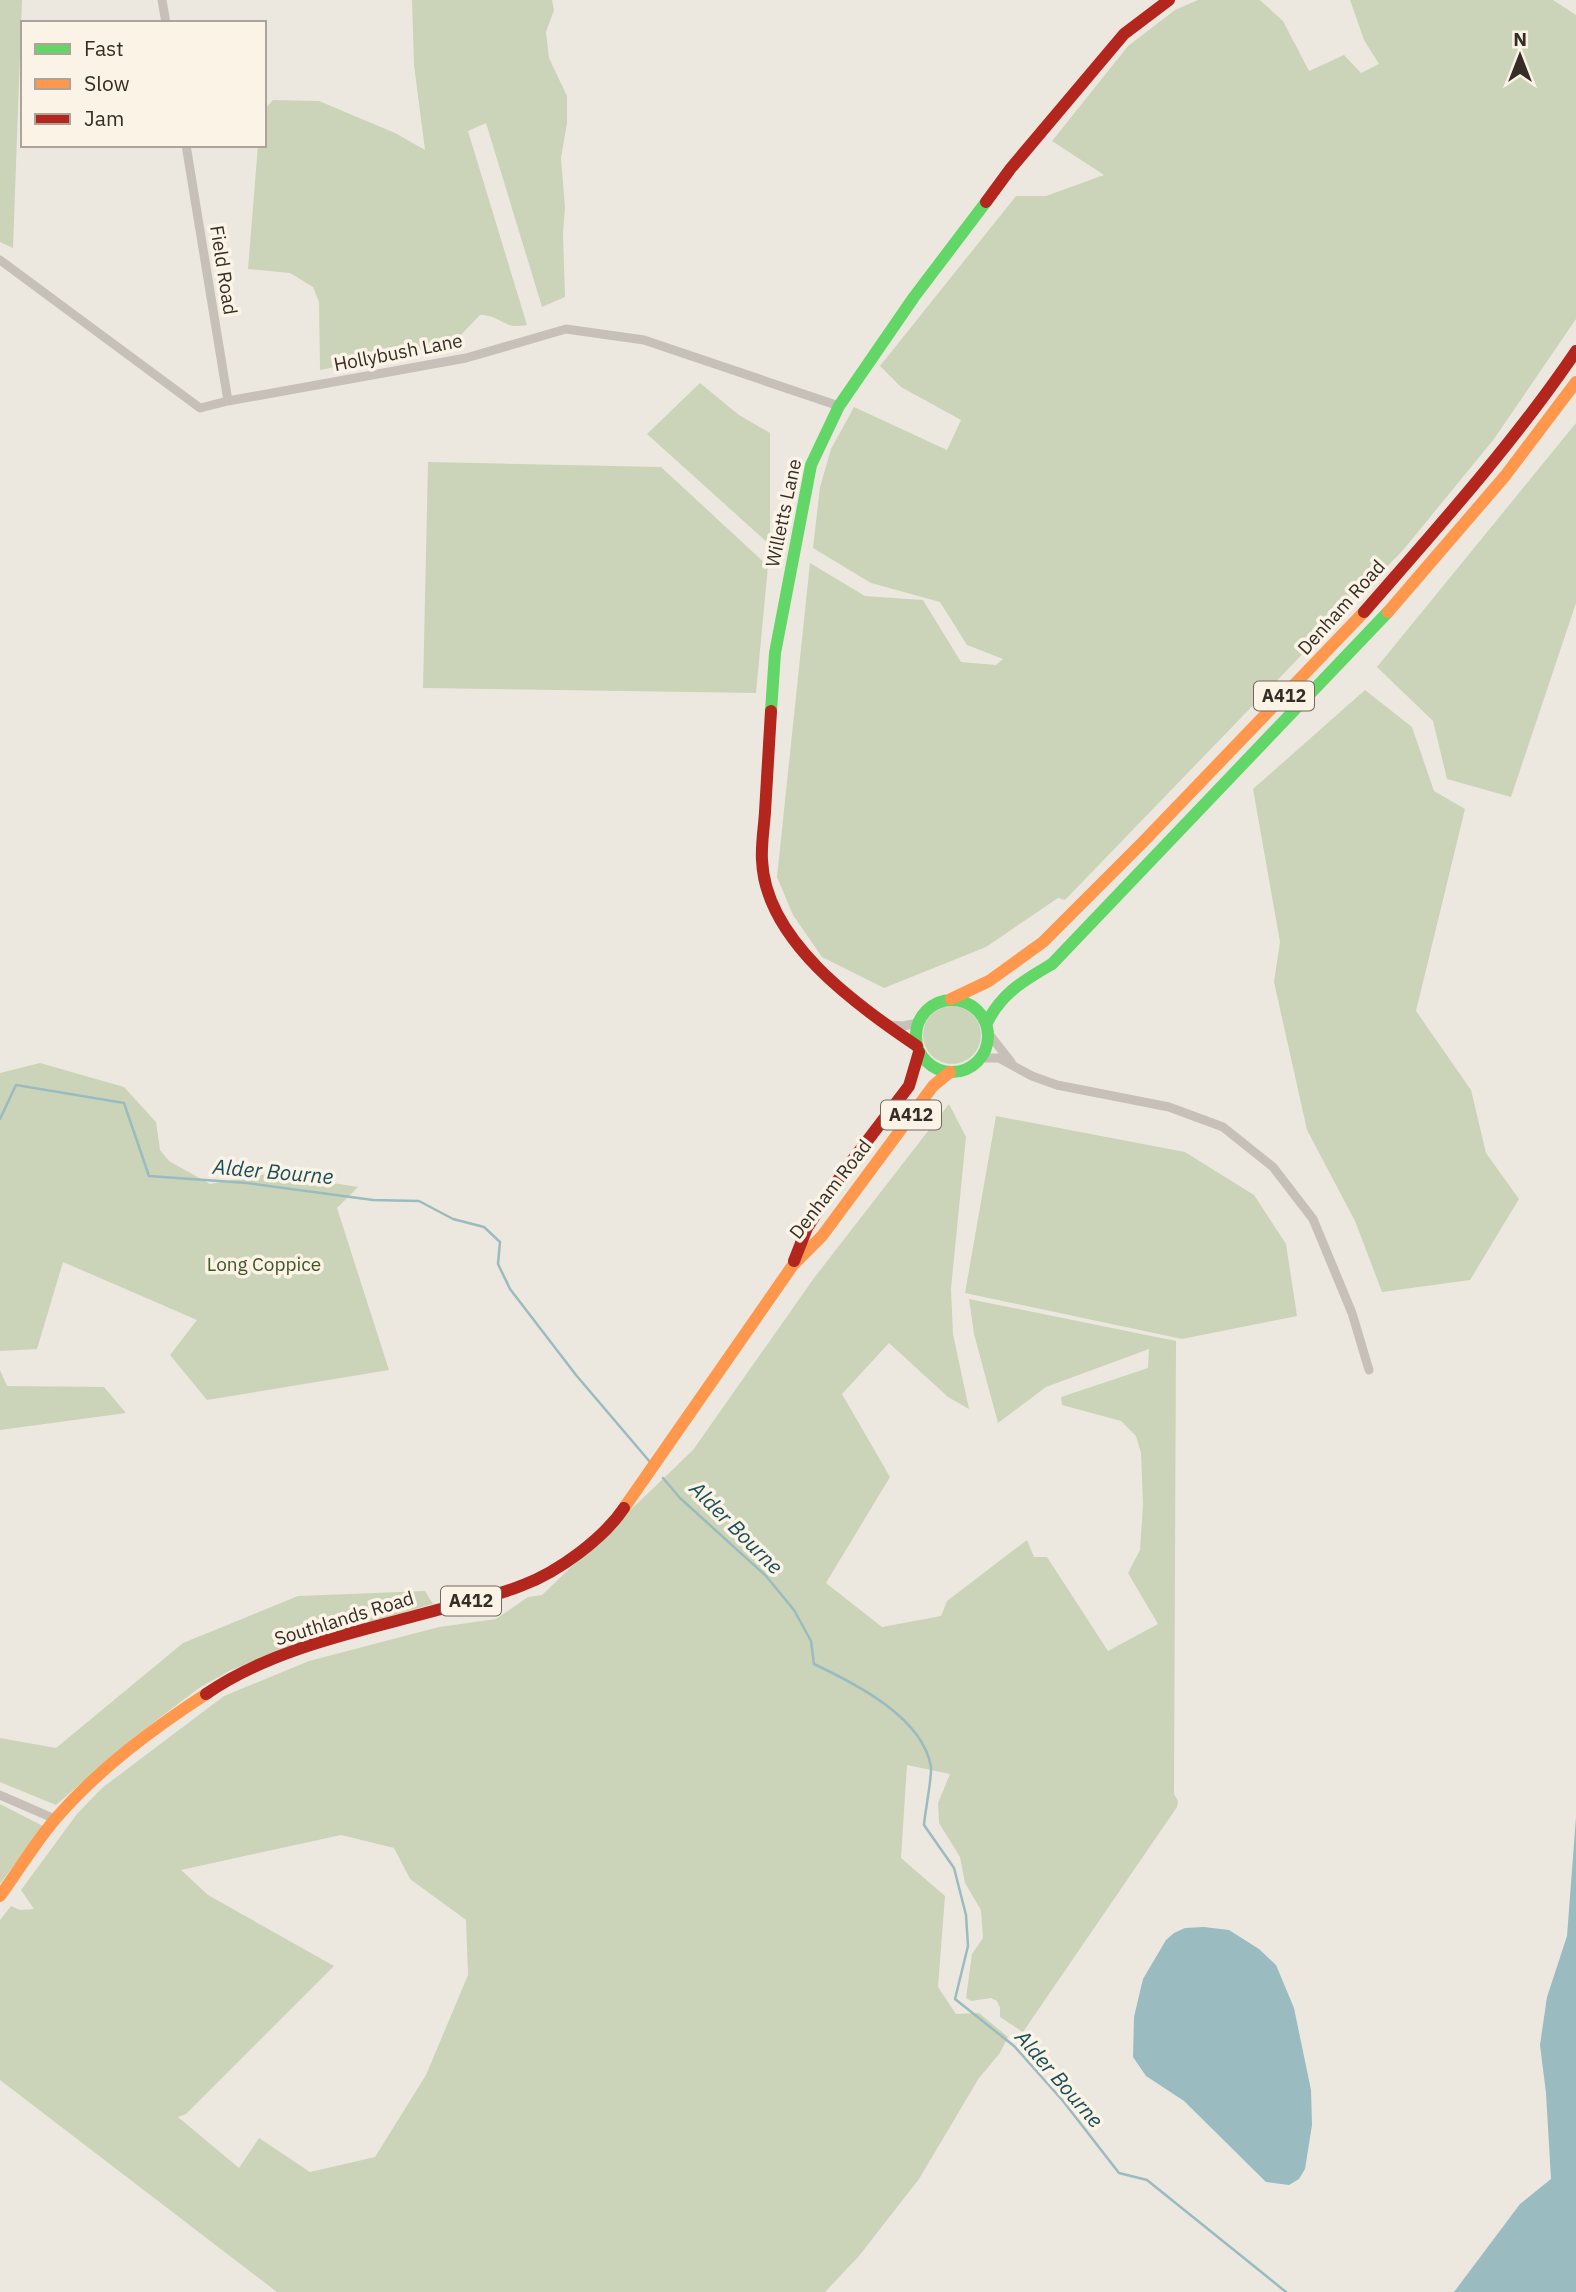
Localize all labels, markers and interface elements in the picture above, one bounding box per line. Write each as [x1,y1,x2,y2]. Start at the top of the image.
legend [21,21,266,147]
north arrow [1485,21,1555,91]
text: N [1513,27,1527,51]
text: Fast [84,34,124,62]
text: Slow [84,69,130,97]
text: Jam [84,104,124,132]
street label: Field Road [205,224,243,316]
street label: Hollybush Lane [331,328,465,376]
street label: Willetts Lane [760,457,806,569]
street label: Denham Road [1292,555,1390,659]
road number: A412 [1254,682,1314,710]
road number: A412 [881,1100,941,1130]
street label: Denham Road [784,1134,876,1244]
water label: Alder Bourne [211,1152,335,1190]
park label: Long Coppice [207,1252,321,1276]
water label: Alder Bourne [683,1474,790,1580]
street label: Southlands Road [271,1585,417,1651]
road number: A412 [441,1586,501,1616]
water label: Alder Bourne [1009,2023,1110,2133]

